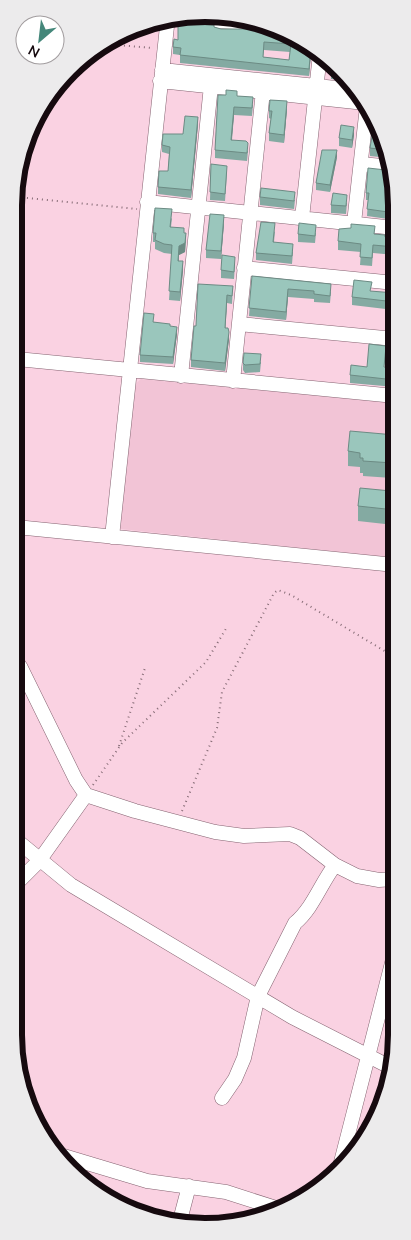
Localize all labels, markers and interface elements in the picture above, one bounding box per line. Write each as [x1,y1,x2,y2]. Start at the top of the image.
north arrow [15,15,65,65]
text: N [25,41,43,62]

